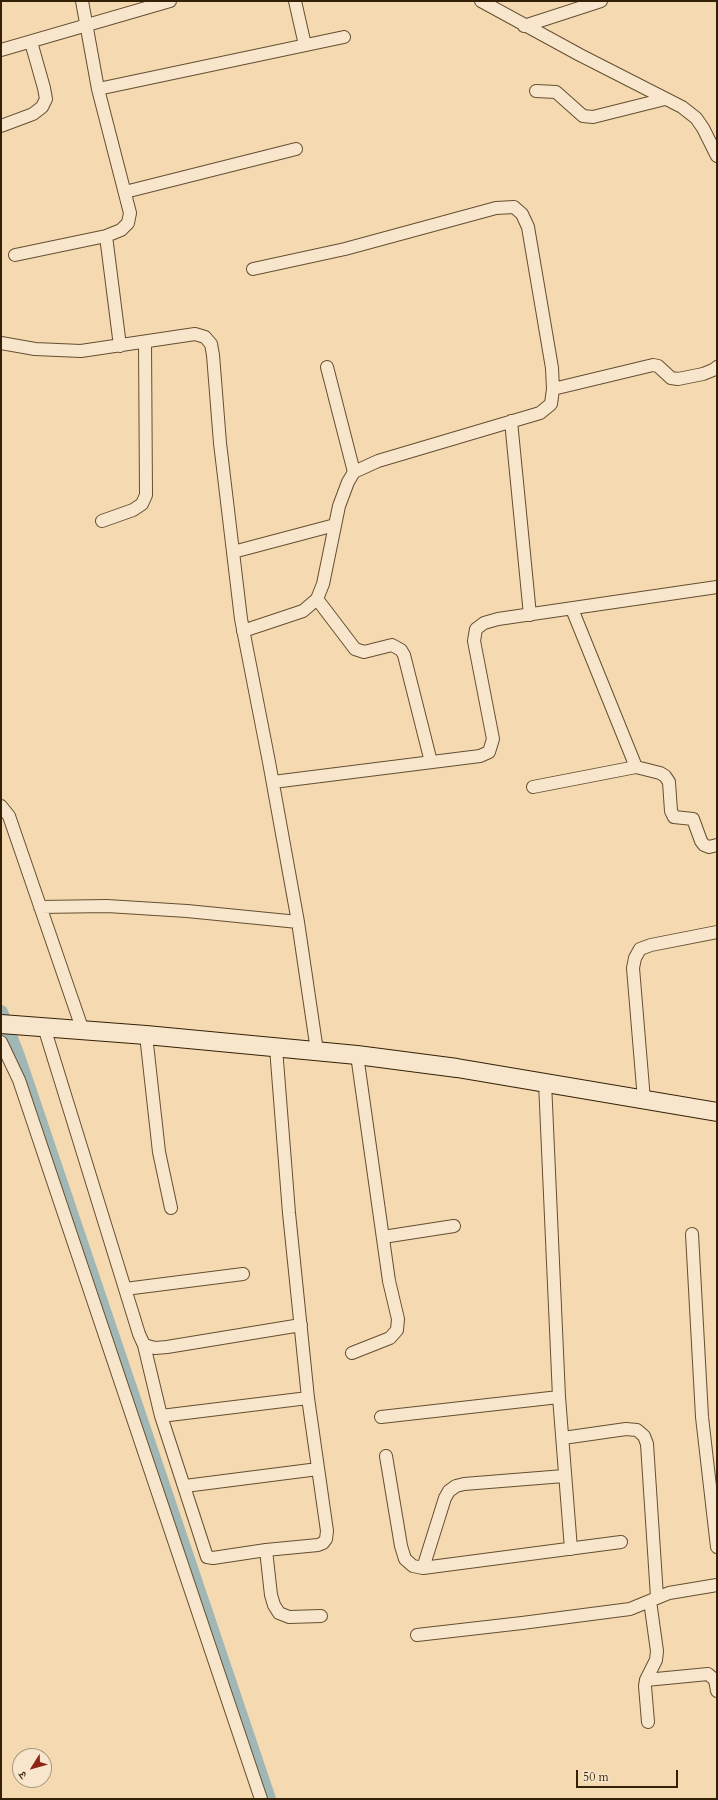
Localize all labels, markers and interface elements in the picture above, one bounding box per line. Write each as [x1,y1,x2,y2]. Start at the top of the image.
north arrow [12,1748,52,1788]
scale bar [578,1762,680,1788]
text: उ [15,1768,30,1782]
text: 50 m [583,1769,609,1785]

